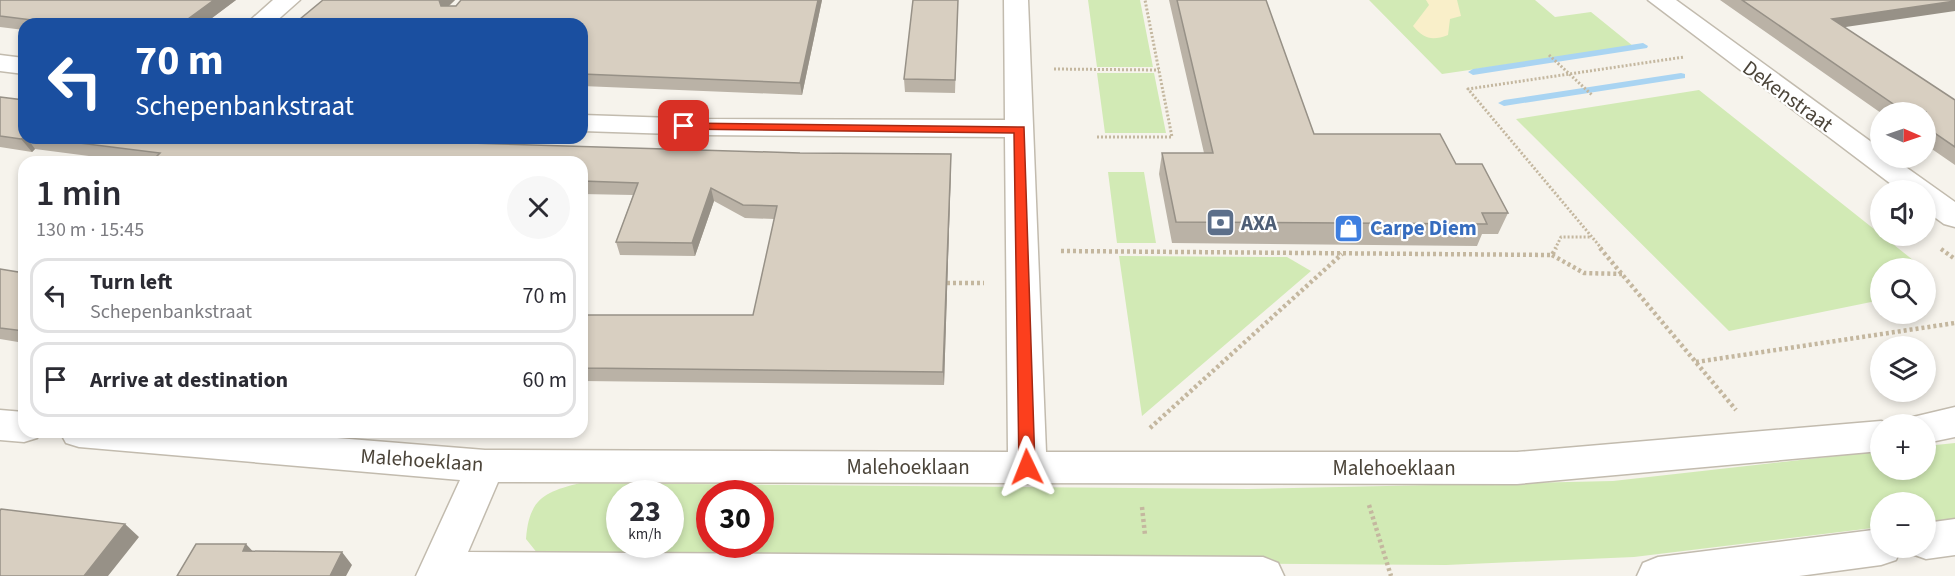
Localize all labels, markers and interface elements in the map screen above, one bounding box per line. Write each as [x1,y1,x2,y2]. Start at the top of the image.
text: 70 m [135,31,224,91]
icon: left [36,42,114,120]
street label: Dekenstraat [1737,53,1839,139]
text: Schepenbankstraat [135,87,354,126]
pin [658,100,709,151]
north arrow [1870,102,1936,168]
map controls [1870,102,1936,558]
icon: arrive [667,109,700,142]
text: 1 min [36,168,122,219]
button: close [507,176,570,239]
button: sound [1870,180,1936,246]
bank icon: AXA [1204,207,1236,239]
place label: AXA [1240,208,1278,238]
shop icon: Carpe Diem [1333,212,1365,244]
place label: Carpe Diem [1370,213,1477,243]
text: 130 m · 15:45 [36,216,144,244]
button: search [1870,258,1936,324]
text: Turn left [90,266,172,298]
icon: left [39,279,72,312]
text: 70 m [522,280,567,312]
text: Schepenbankstraat [90,298,252,326]
button: layers [1870,336,1936,402]
icon: arrive [39,363,72,396]
text: Arrive at destination [90,364,288,396]
text: 60 m [522,364,567,396]
button: + [1870,414,1936,480]
position arrow [995,435,1059,499]
street label: Malehoeklaan [359,441,485,479]
street label: Malehoeklaan [846,452,970,482]
street label: Malehoeklaan [1332,453,1456,483]
speed limit sign: 30 [696,480,774,558]
text: 23 [629,490,661,533]
button: − [1870,492,1936,558]
text: km/h [628,524,662,545]

